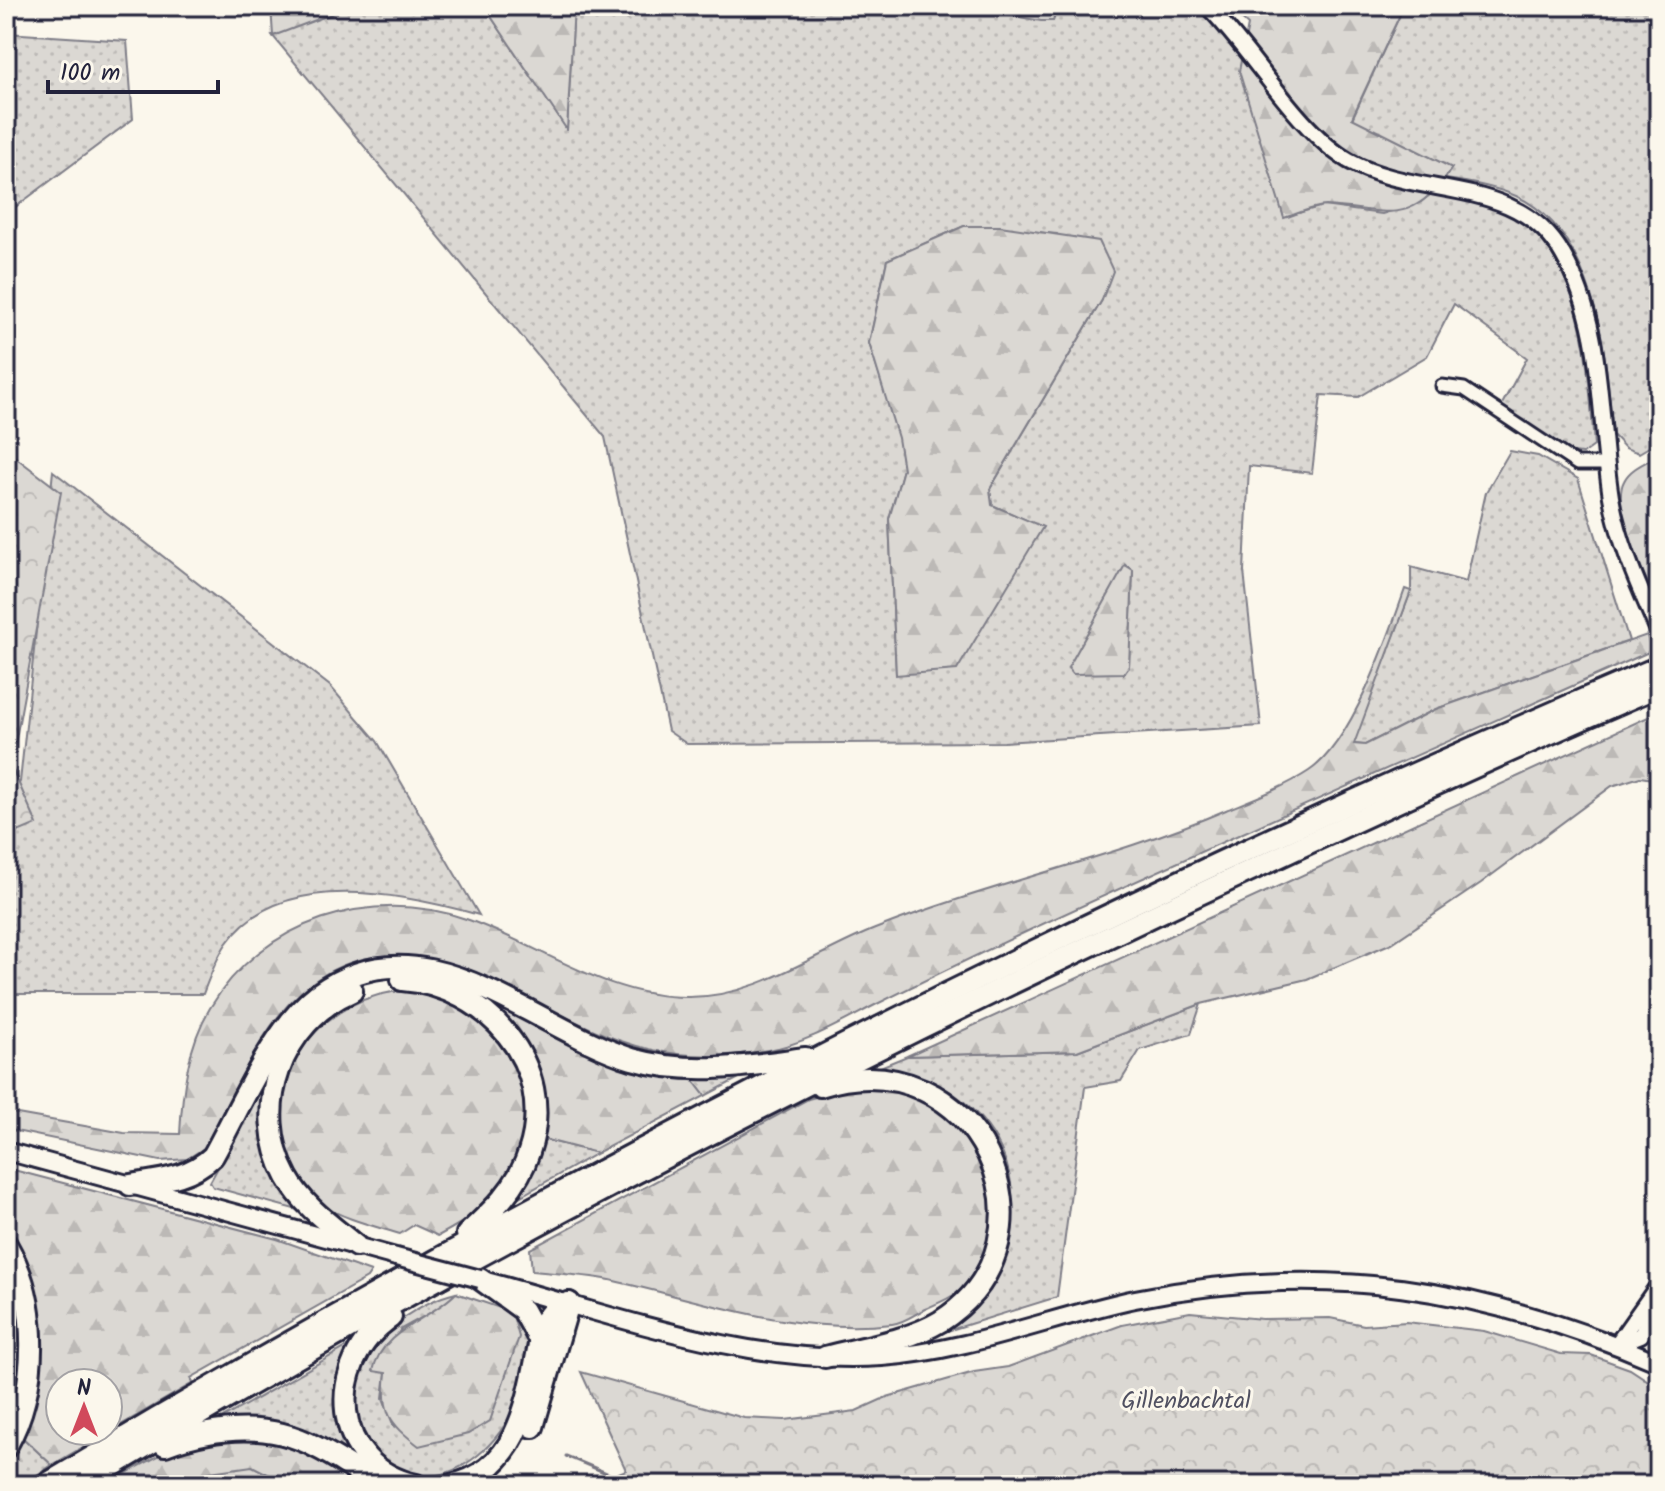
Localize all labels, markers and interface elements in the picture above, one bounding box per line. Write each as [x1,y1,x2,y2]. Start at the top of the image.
scale bar [48,44,218,94]
text: 100 m [60,54,120,93]
north arrow [44,1367,124,1447]
text: N [77,1372,91,1407]
park label: Gillenbachtal [1121,1382,1251,1421]

